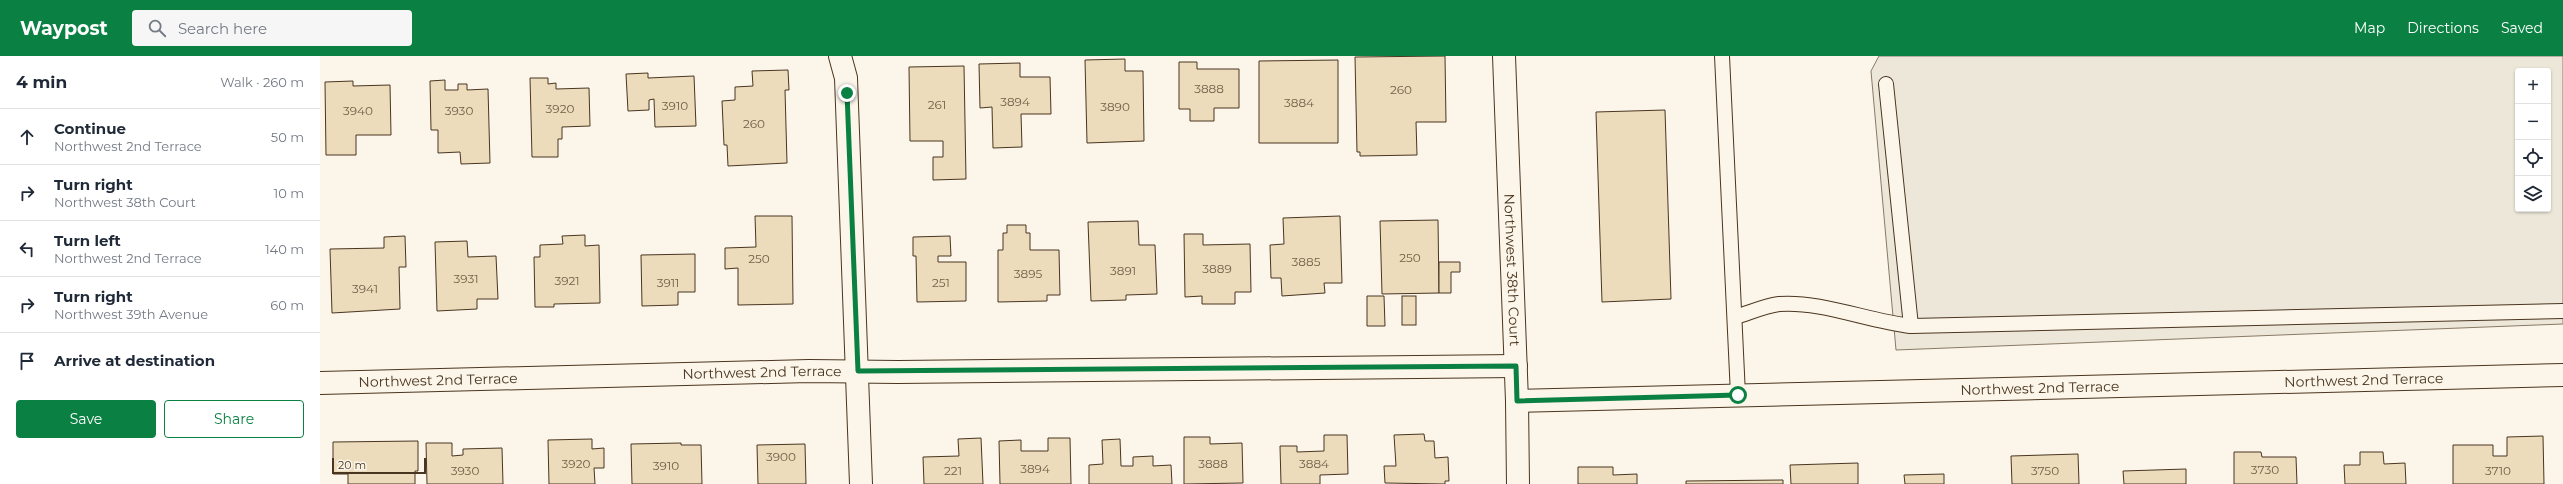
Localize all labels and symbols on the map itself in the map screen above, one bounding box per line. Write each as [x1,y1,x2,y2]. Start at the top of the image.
house number: 3888 [1194,81,1224,96]
house number: 260 [1390,82,1412,97]
route end [838,84,856,102]
house number: 3894 [1000,94,1030,109]
house number: 3884 [1284,95,1314,110]
house number: 261 [928,97,946,112]
house number: 3910 [662,98,688,113]
house number: 3890 [1100,99,1130,114]
house number: 3920 [546,101,574,116]
house number: 3940 [343,103,373,118]
house number: 3930 [445,103,473,118]
house number: 260 [743,116,765,131]
street label: Northwest 38th Court [1500,193,1524,347]
house number: 250 [1399,250,1421,265]
house number: 250 [748,251,770,266]
house number: 3885 [1292,254,1321,269]
house number: 3889 [1202,261,1232,276]
house number: 3891 [1110,263,1136,278]
house number: 3895 [1014,266,1042,281]
house number: 3931 [453,271,479,286]
house number: 3921 [554,273,580,288]
house number: 3911 [657,275,679,290]
house number: 251 [932,275,950,290]
house number: 3941 [352,281,378,296]
street label: Northwest 2nd Terrace [682,362,842,383]
street label: Northwest 2nd Terrace [358,369,518,391]
street label: Northwest 2nd Terrace [2284,369,2444,391]
street label: Northwest 2nd Terrace [1960,377,2120,399]
route start [1729,386,1747,404]
house number: 3900 [766,449,796,464]
scale bar [332,456,426,475]
house number: 3920 [562,456,590,471]
house number: 3888 [1198,456,1228,471]
house number: 3884 [1299,456,1329,471]
house number: 3910 [653,458,679,473]
house number: 3894 [1020,461,1050,476]
house number: 3730 [2251,462,2279,477]
house number: 3930 [451,463,479,478]
house number: 221 [944,463,962,478]
house number: 3750 [2031,463,2059,478]
house number: 3710 [2485,463,2511,478]

